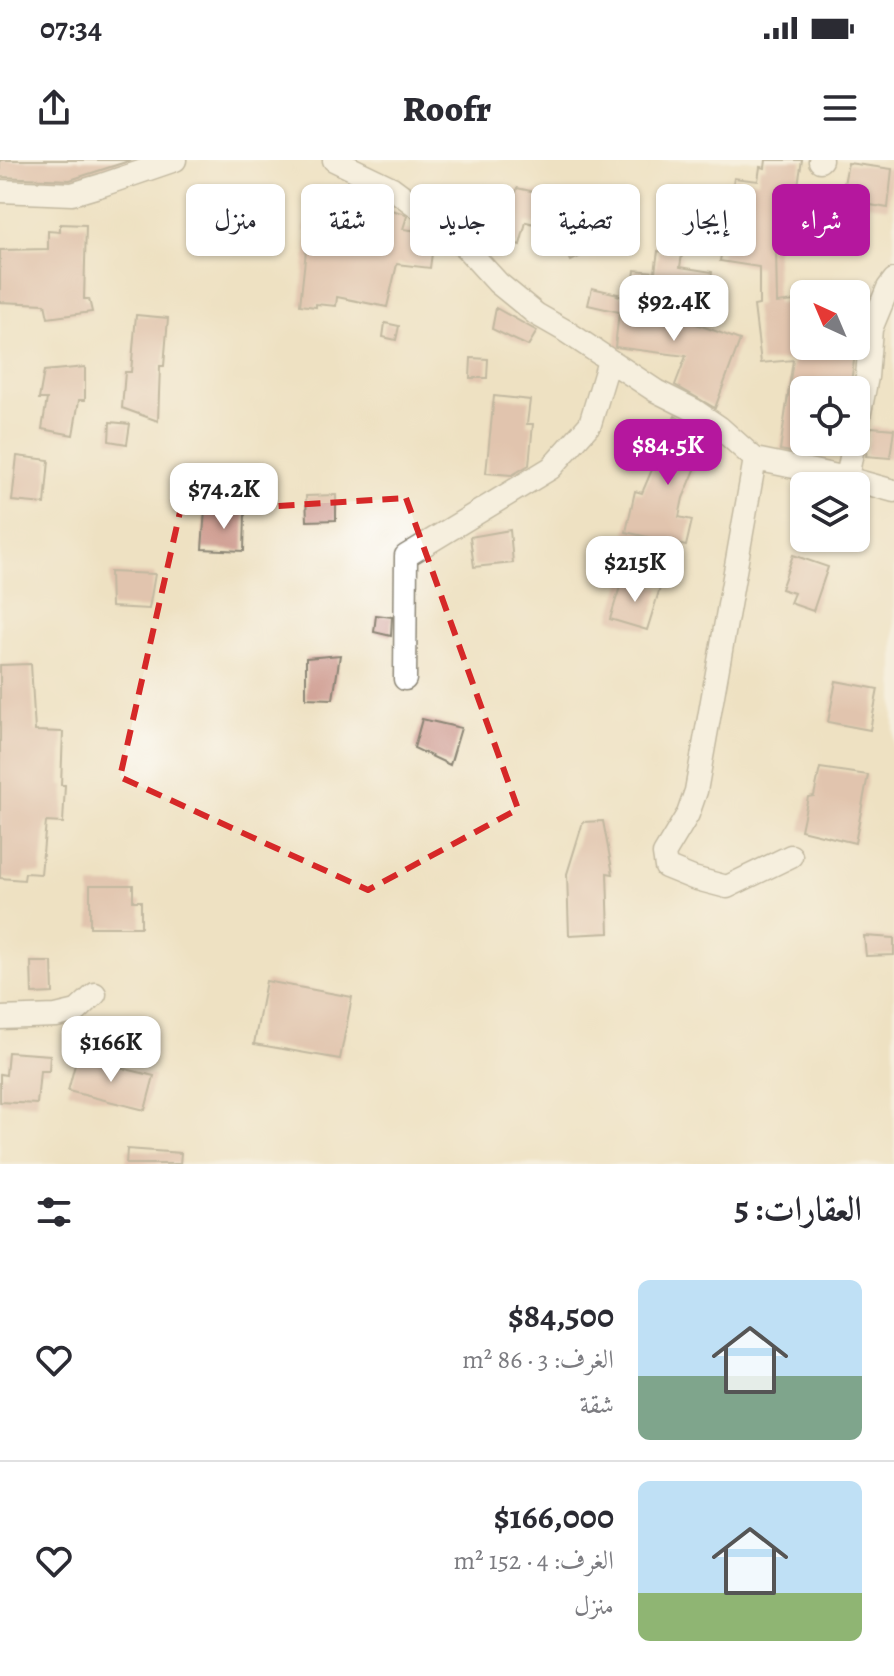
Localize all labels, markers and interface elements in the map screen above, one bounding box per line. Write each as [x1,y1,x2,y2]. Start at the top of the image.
text: 07:34 [40,8,102,48]
text: Roofr [403,84,491,133]
icon: share [32,86,76,130]
icon: menu [818,86,862,130]
chip: منزل [186,184,285,256]
chip: شقة [301,184,394,256]
chip: جديد [410,184,515,256]
chip: تصفية [531,184,640,256]
chip: إيجار [656,184,756,256]
chip: شراء [772,184,870,256]
pin: $92.4K [609,275,739,343]
north arrow [790,280,870,360]
map controls [790,280,870,552]
text: $92.4K [637,283,711,318]
button: locate [790,376,870,456]
pin: $84.5K [603,419,733,487]
text: $84.5K [632,427,704,462]
pin: $74.2K [159,463,289,531]
text: $74.2K [188,471,260,506]
button: layers [790,472,870,552]
pin: $215K [579,536,691,604]
text: $215K [604,544,666,579]
pin: $166K [55,1016,167,1084]
text: $166K [80,1024,142,1059]
text: العقارات: 5 [735,1185,862,1232]
icon: filters [32,1190,76,1234]
text: $84,500 [508,1292,614,1339]
icon: home [702,1312,798,1408]
icon: heart [32,1338,76,1382]
text: الغرف: 3 · 86 m² [462,1342,614,1377]
text: شقة [580,1387,614,1422]
text: $166,000 [494,1493,614,1540]
icon: home [702,1513,798,1609]
icon: heart [32,1539,76,1583]
text: الغرف: 4 · 152 m² [453,1543,614,1578]
text: منزل [574,1588,614,1623]

